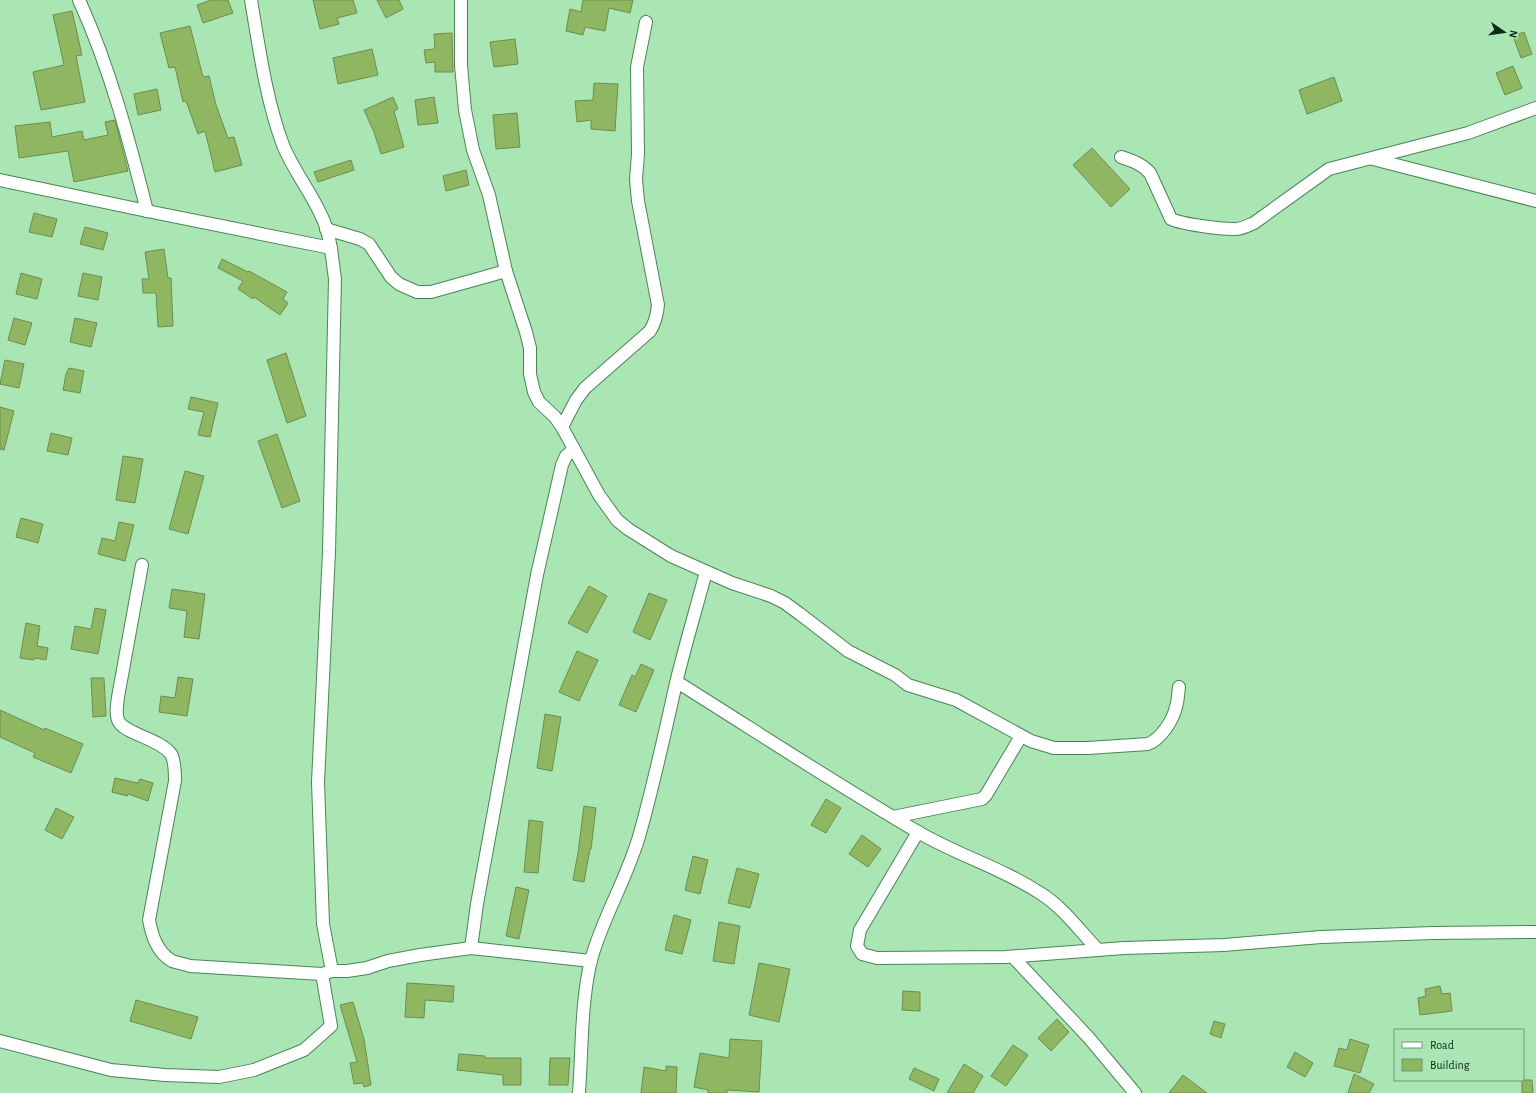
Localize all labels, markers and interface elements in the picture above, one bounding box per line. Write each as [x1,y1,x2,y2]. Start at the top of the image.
north arrow [1484,12,1524,52]
text: N [1507,29,1519,39]
legend [1394,1029,1524,1081]
text: Road [1430,1039,1454,1051]
text: Building [1430,1059,1470,1071]

